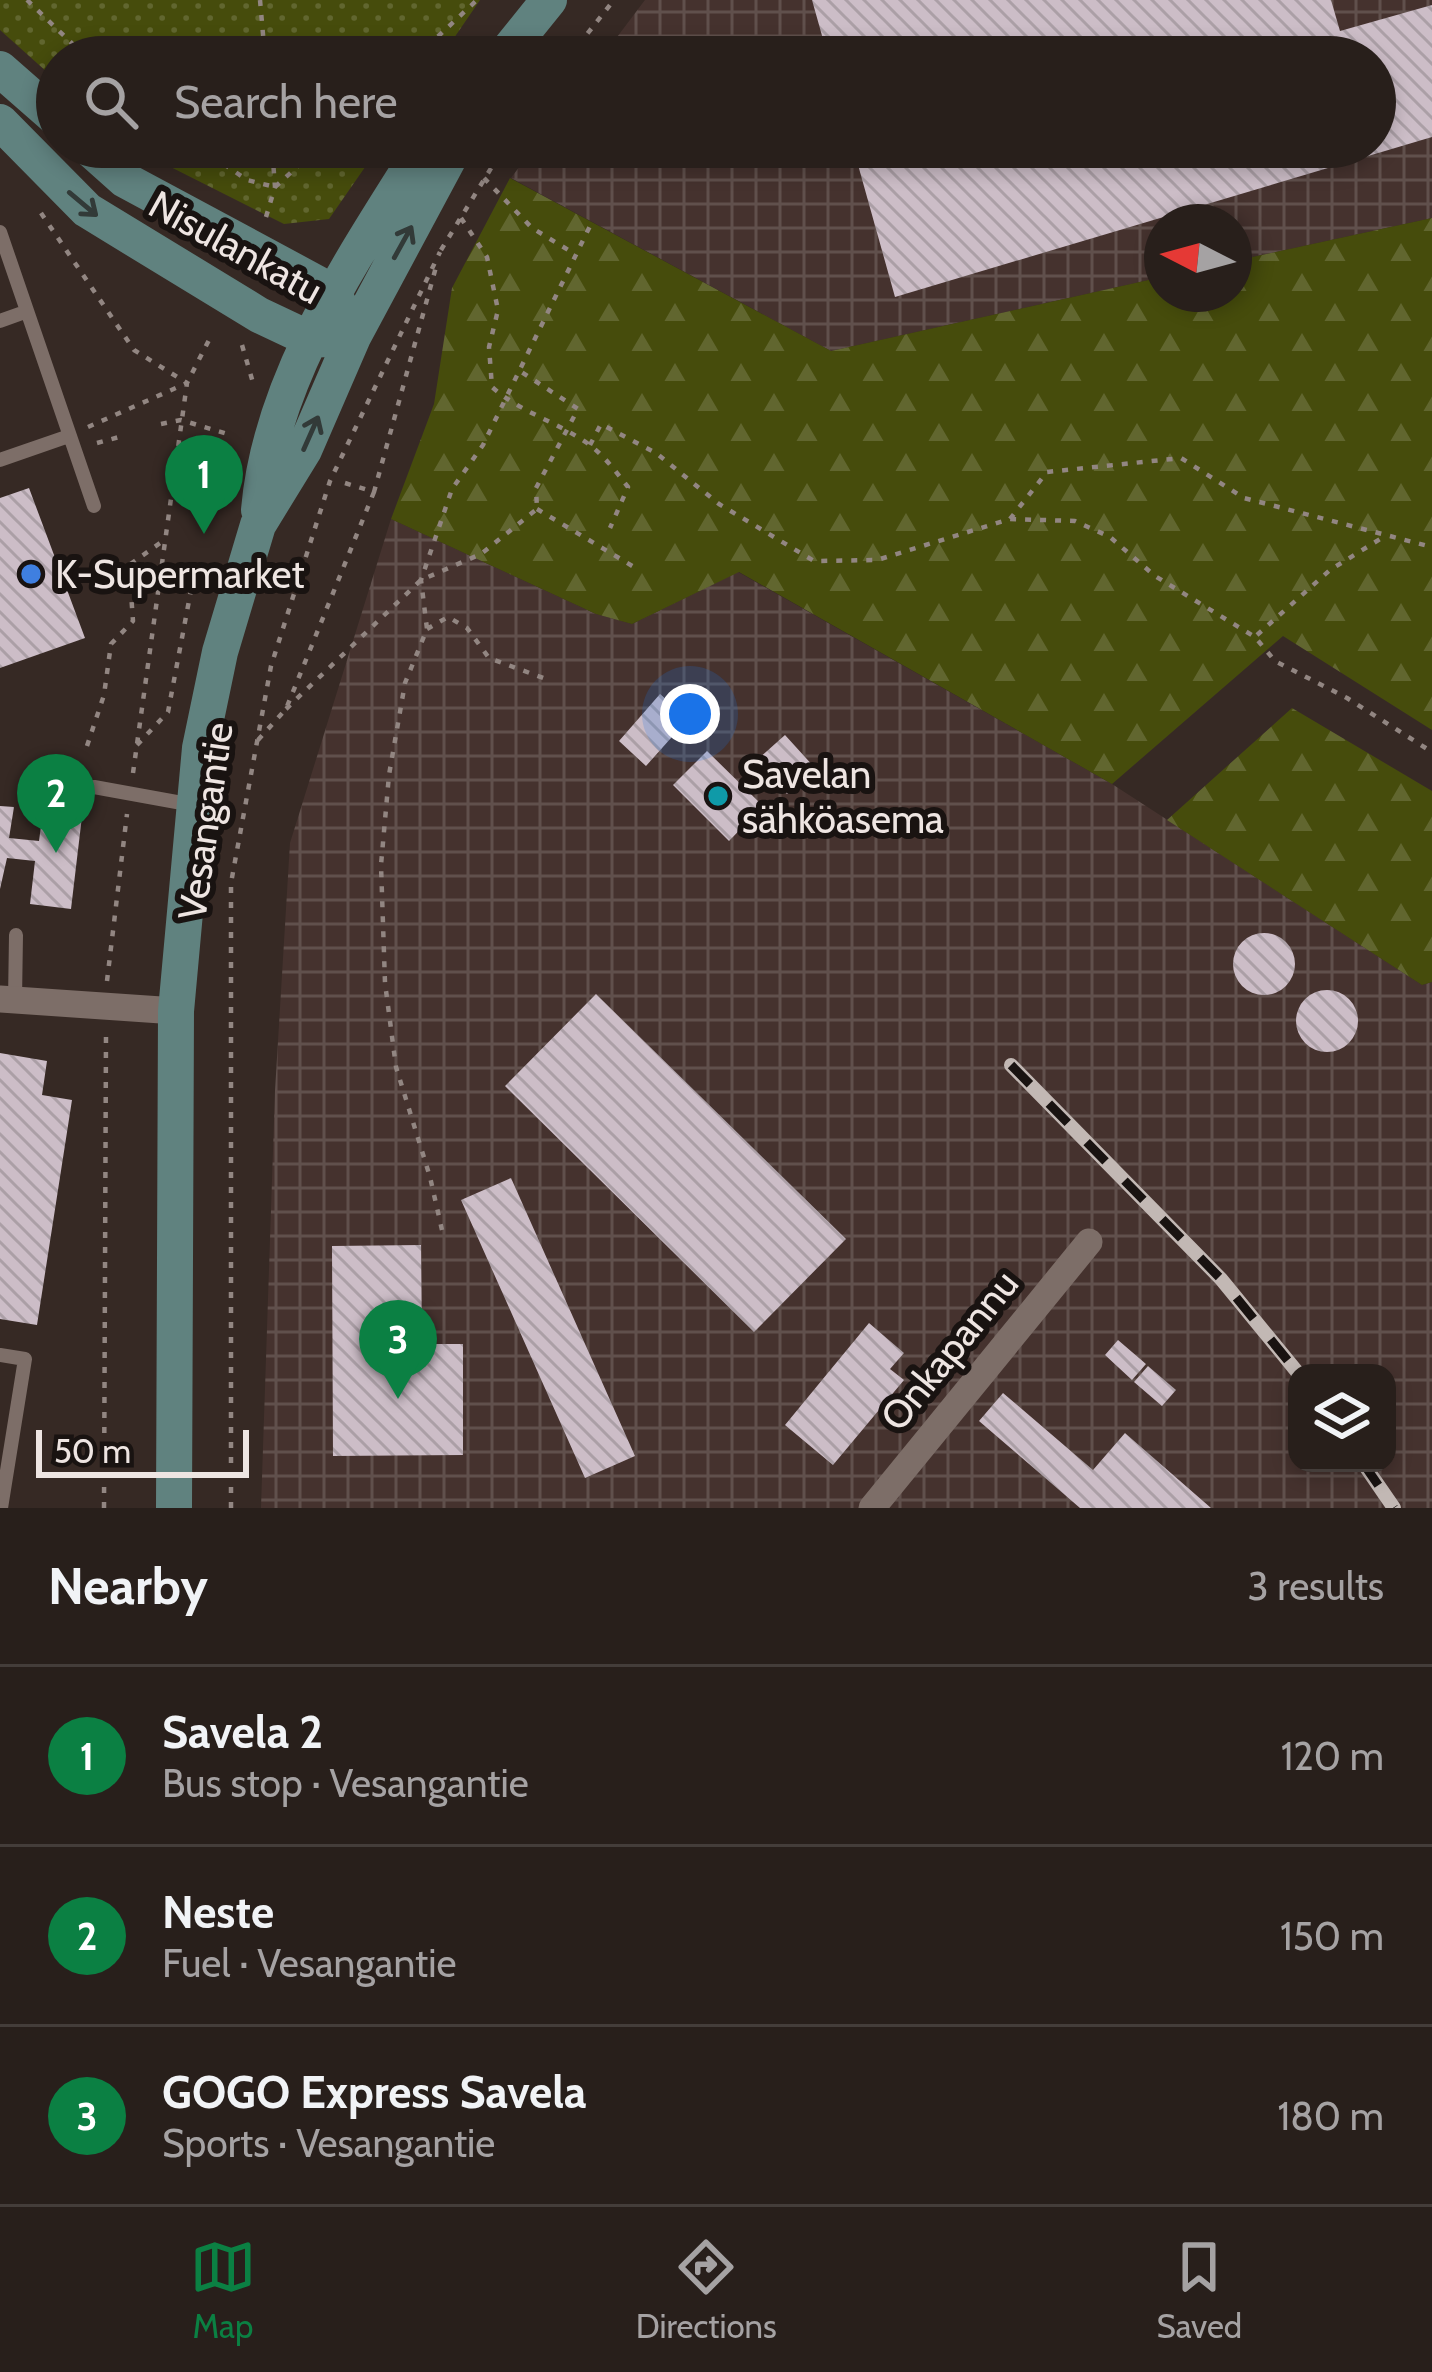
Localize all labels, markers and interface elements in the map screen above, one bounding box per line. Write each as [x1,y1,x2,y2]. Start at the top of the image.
search box [36,36,1396,168]
icon: search [78,69,144,135]
text: Search here [174,75,398,129]
street label: Nisulankatu [141,180,331,314]
one-way arrow [67,190,98,217]
north arrow [1144,204,1252,312]
one-way arrow [392,225,415,260]
one-way arrow [301,416,323,452]
pin: 1 [165,435,243,534]
place label: K-Supermarket [55,550,305,598]
marker: K-Supermarket [18,561,44,587]
your location [660,684,720,744]
street label: Vesangantie [167,719,243,923]
place label: Savelan sähköasema [742,750,944,843]
pin: 2 [17,754,95,853]
marker: Savelan sähköasema [705,783,731,809]
street label: Onkapannu [870,1260,1028,1440]
pin: 3 [359,1300,437,1399]
map controls [1288,1364,1396,1472]
button: layers [1288,1364,1396,1472]
scale bar [36,1424,249,1477]
text: 50 m [54,1431,131,1471]
text: Nearby [48,1555,208,1617]
text: 3 results [1247,1562,1384,1610]
text: Savela 2 [162,1705,323,1759]
text: 1 [80,1732,94,1780]
text: 120 m [1281,1732,1384,1780]
text: Bus stop · Vesangantie [162,1759,529,1807]
text: Neste [162,1885,274,1939]
text: 2 [77,1912,97,1960]
text: 150 m [1280,1912,1384,1960]
text: Fuel · Vesangantie [162,1939,456,1987]
text: GOGO Express Savela [162,2065,587,2119]
text: 3 [76,2092,98,2140]
text: 180 m [1277,2092,1384,2140]
text: Sports · Vesangantie [162,2119,495,2167]
tab: Map [190,2234,256,2346]
tab: Directions [636,2234,777,2346]
tab: Saved [1156,2234,1242,2346]

